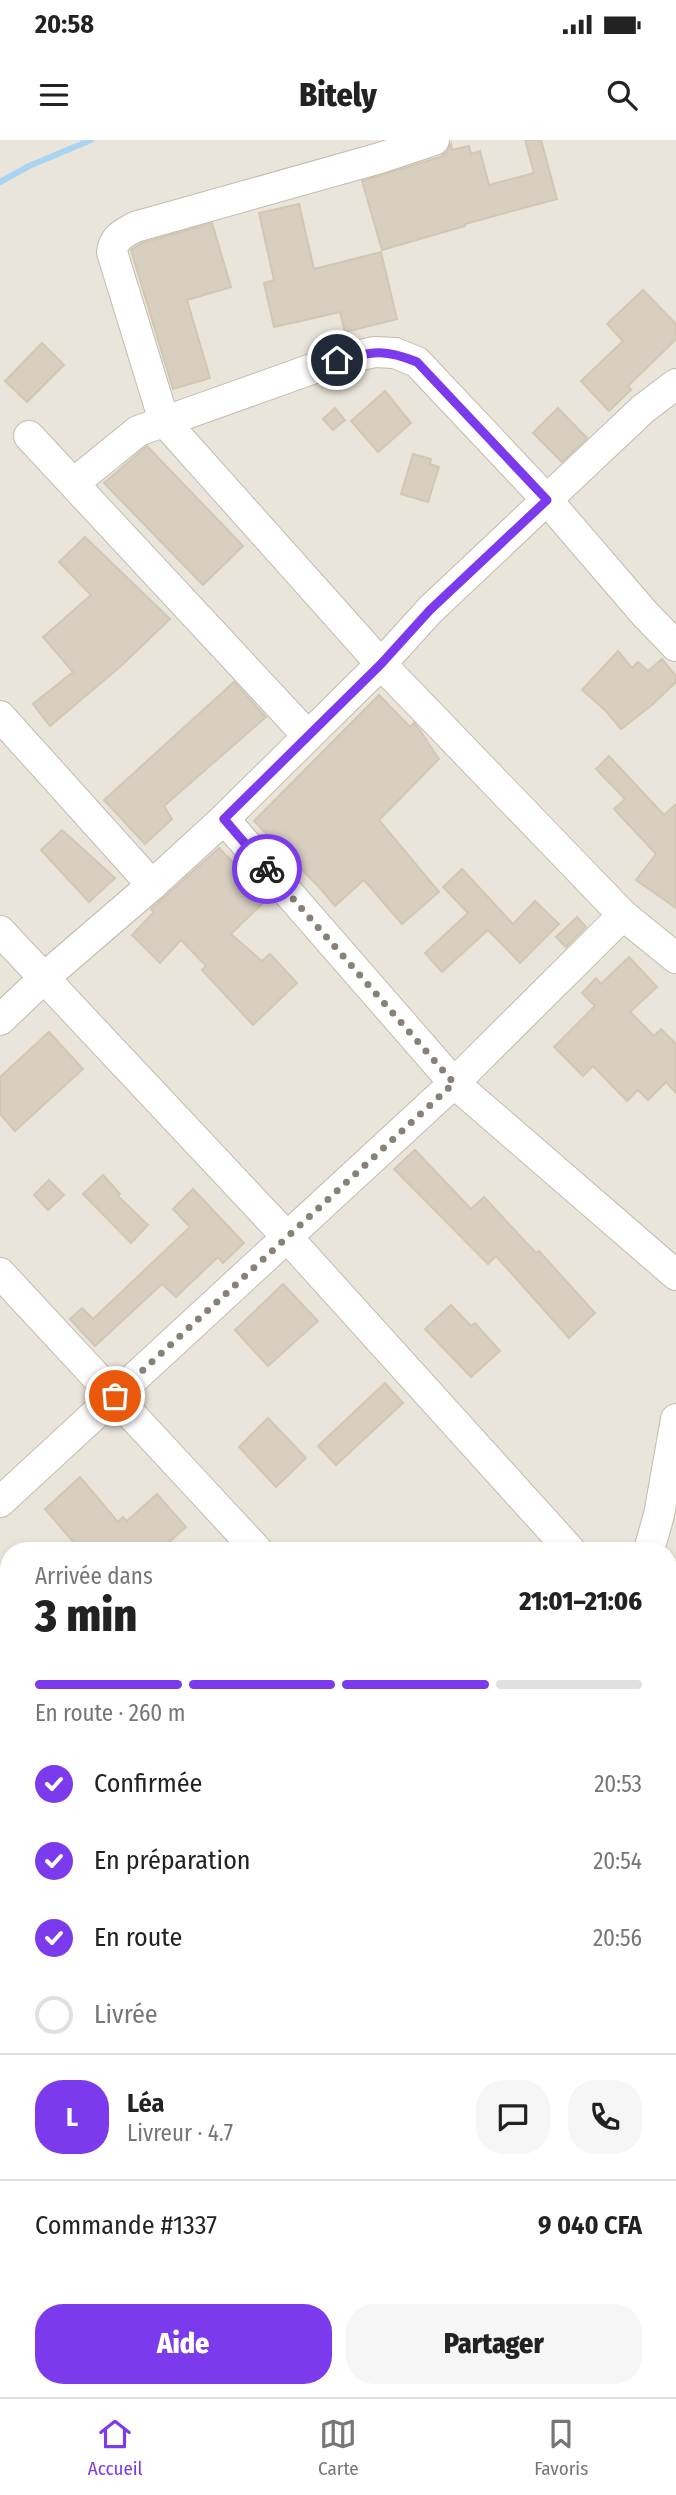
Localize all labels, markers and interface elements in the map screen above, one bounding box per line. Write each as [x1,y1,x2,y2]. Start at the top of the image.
text: 20:58 [35,9,94,40]
icon: menu [35,76,73,114]
text: Bitely [299,76,377,114]
icon: search [603,76,641,114]
pin [307,330,367,390]
icon: home [318,341,356,379]
courier [232,834,302,904]
icon: bike [248,850,286,888]
pin [85,1366,145,1426]
icon: bag [96,1377,134,1415]
text: Arrivée dans [35,1562,153,1590]
text: 21:01–21:06 [519,1586,642,1617]
text: 3 min [35,1588,137,1643]
text: En route · 260 m [35,1699,185,1727]
icon: check [35,1765,73,1803]
text: Confirmée [94,1768,202,1799]
text: 20:53 [594,1770,642,1798]
icon: check [35,1842,73,1880]
text: En préparation [94,1845,251,1876]
text: 20:54 [593,1847,642,1875]
icon: check [35,1919,73,1957]
text: En route [94,1922,182,1953]
text: 20:56 [593,1924,642,1952]
text: Livrée [94,1999,158,2030]
button: chat [476,2080,550,2154]
button: phone [568,2080,642,2154]
text: Léa [127,2088,164,2119]
text: L [66,2102,78,2133]
text: Livreur · 4.7 [127,2119,233,2147]
text: Commande #1337 [35,2210,217,2241]
text: 9 040 CFA [538,2210,642,2241]
button: Aide [35,2304,332,2384]
button: Partager [346,2304,642,2384]
tab: Accueil [88,2415,143,2480]
tab: Carte [318,2415,359,2480]
tab: Favoris [534,2415,588,2480]

